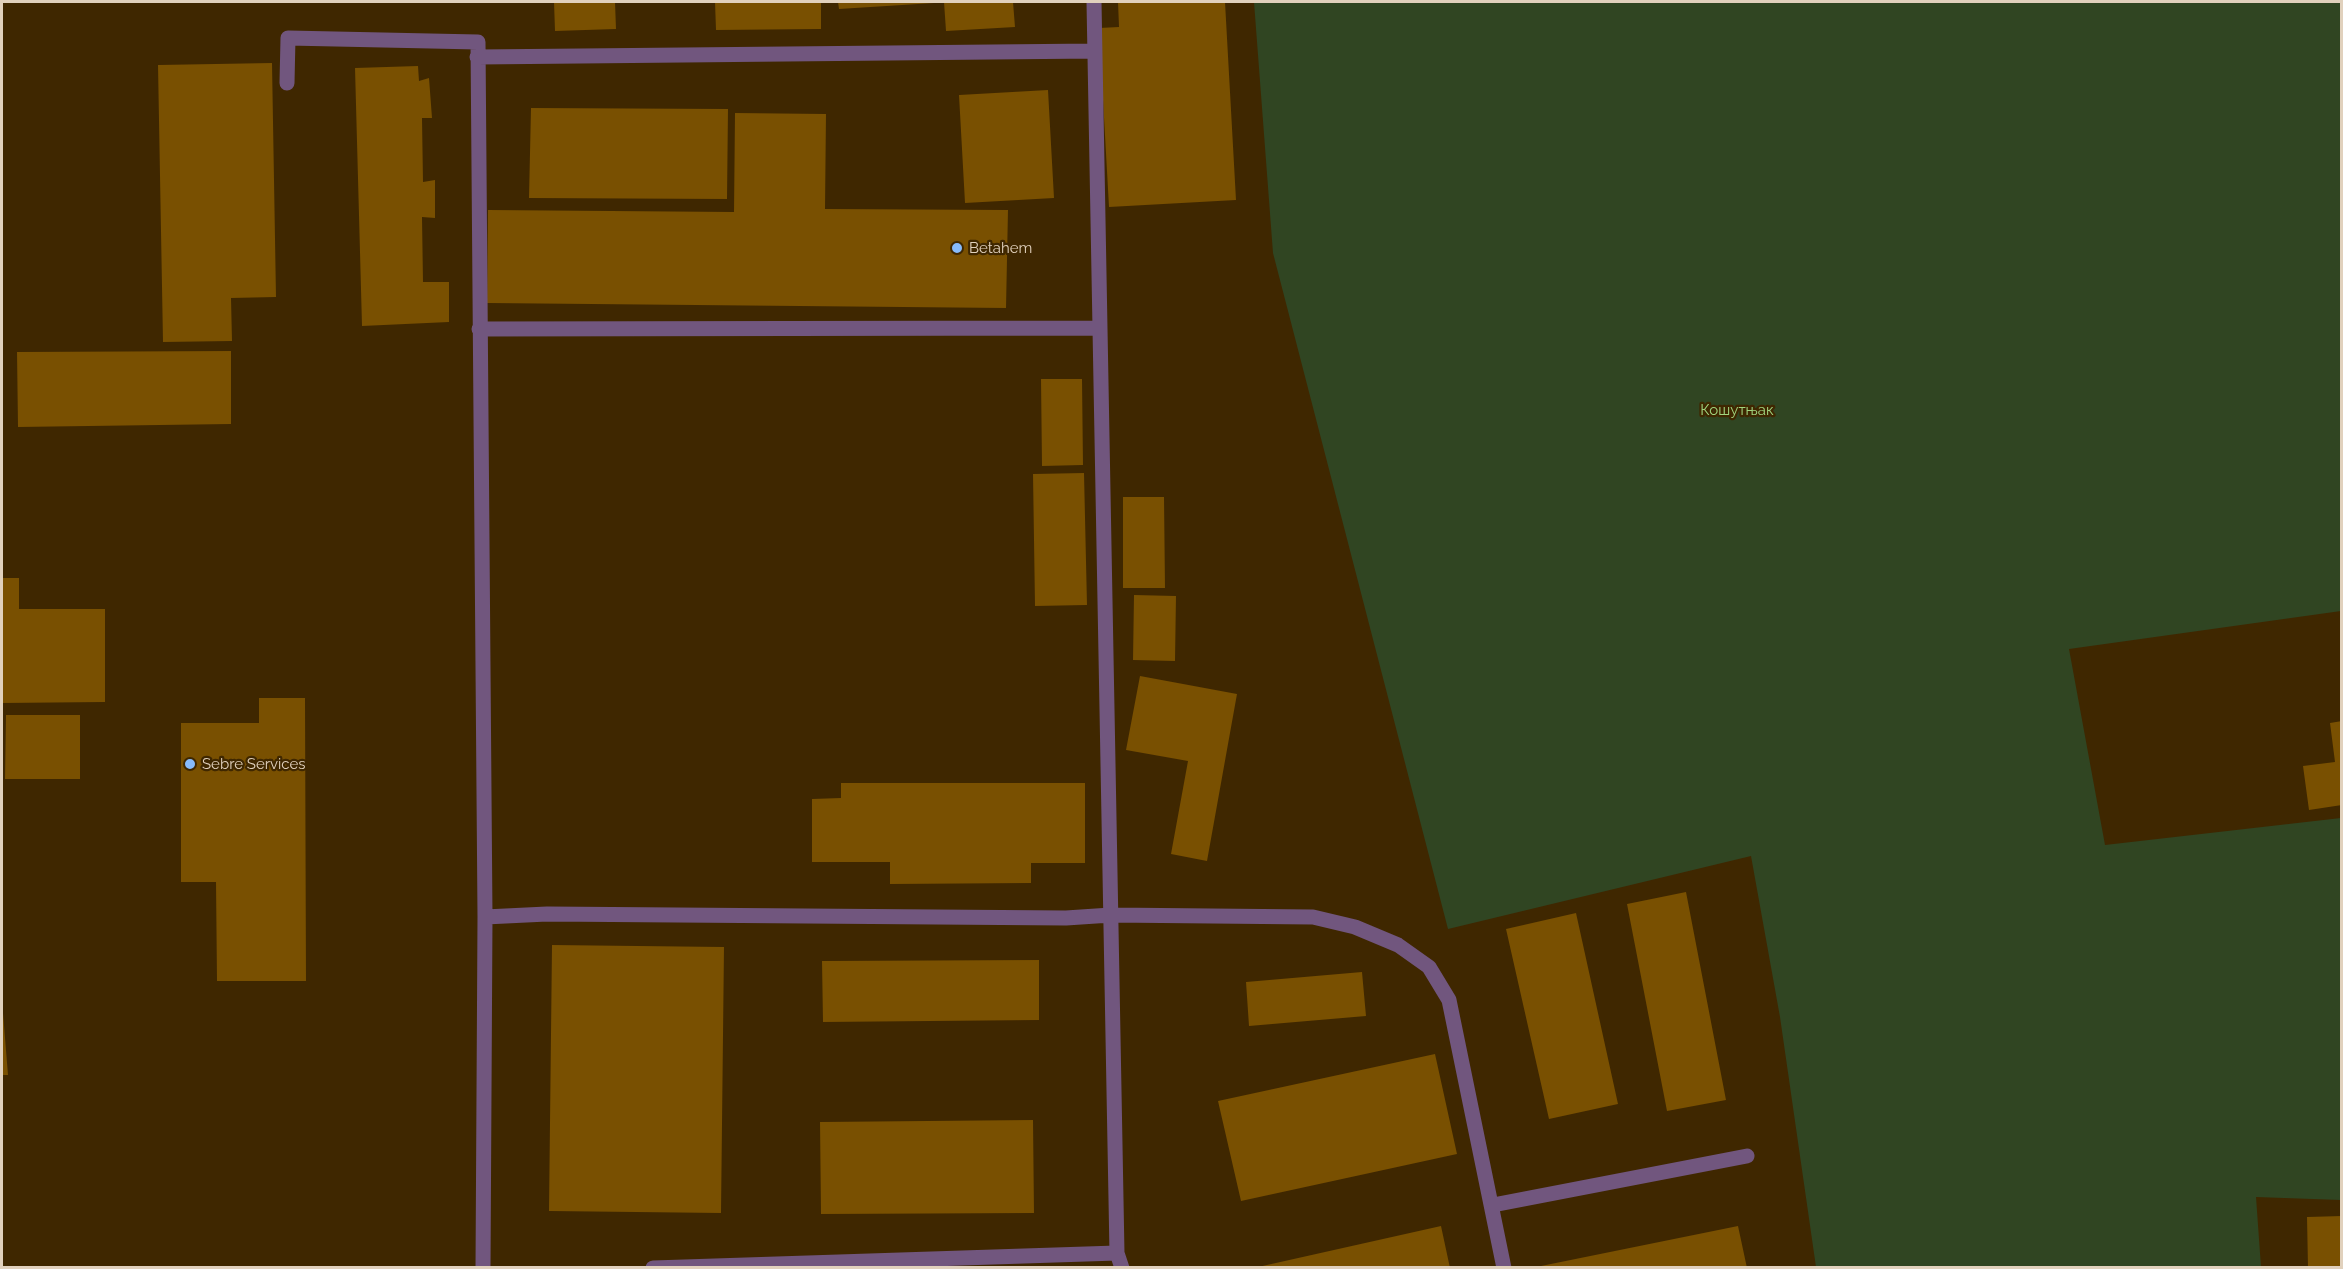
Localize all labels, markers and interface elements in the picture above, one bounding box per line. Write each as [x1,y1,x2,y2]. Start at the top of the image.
place label: Betahem [969,239,1032,257]
marker: Betahem [950,241,964,255]
park label: Кошутњак [1700,401,1774,419]
place label: Sebre Services [202,755,305,773]
marker: Sebre Services [183,757,197,771]

